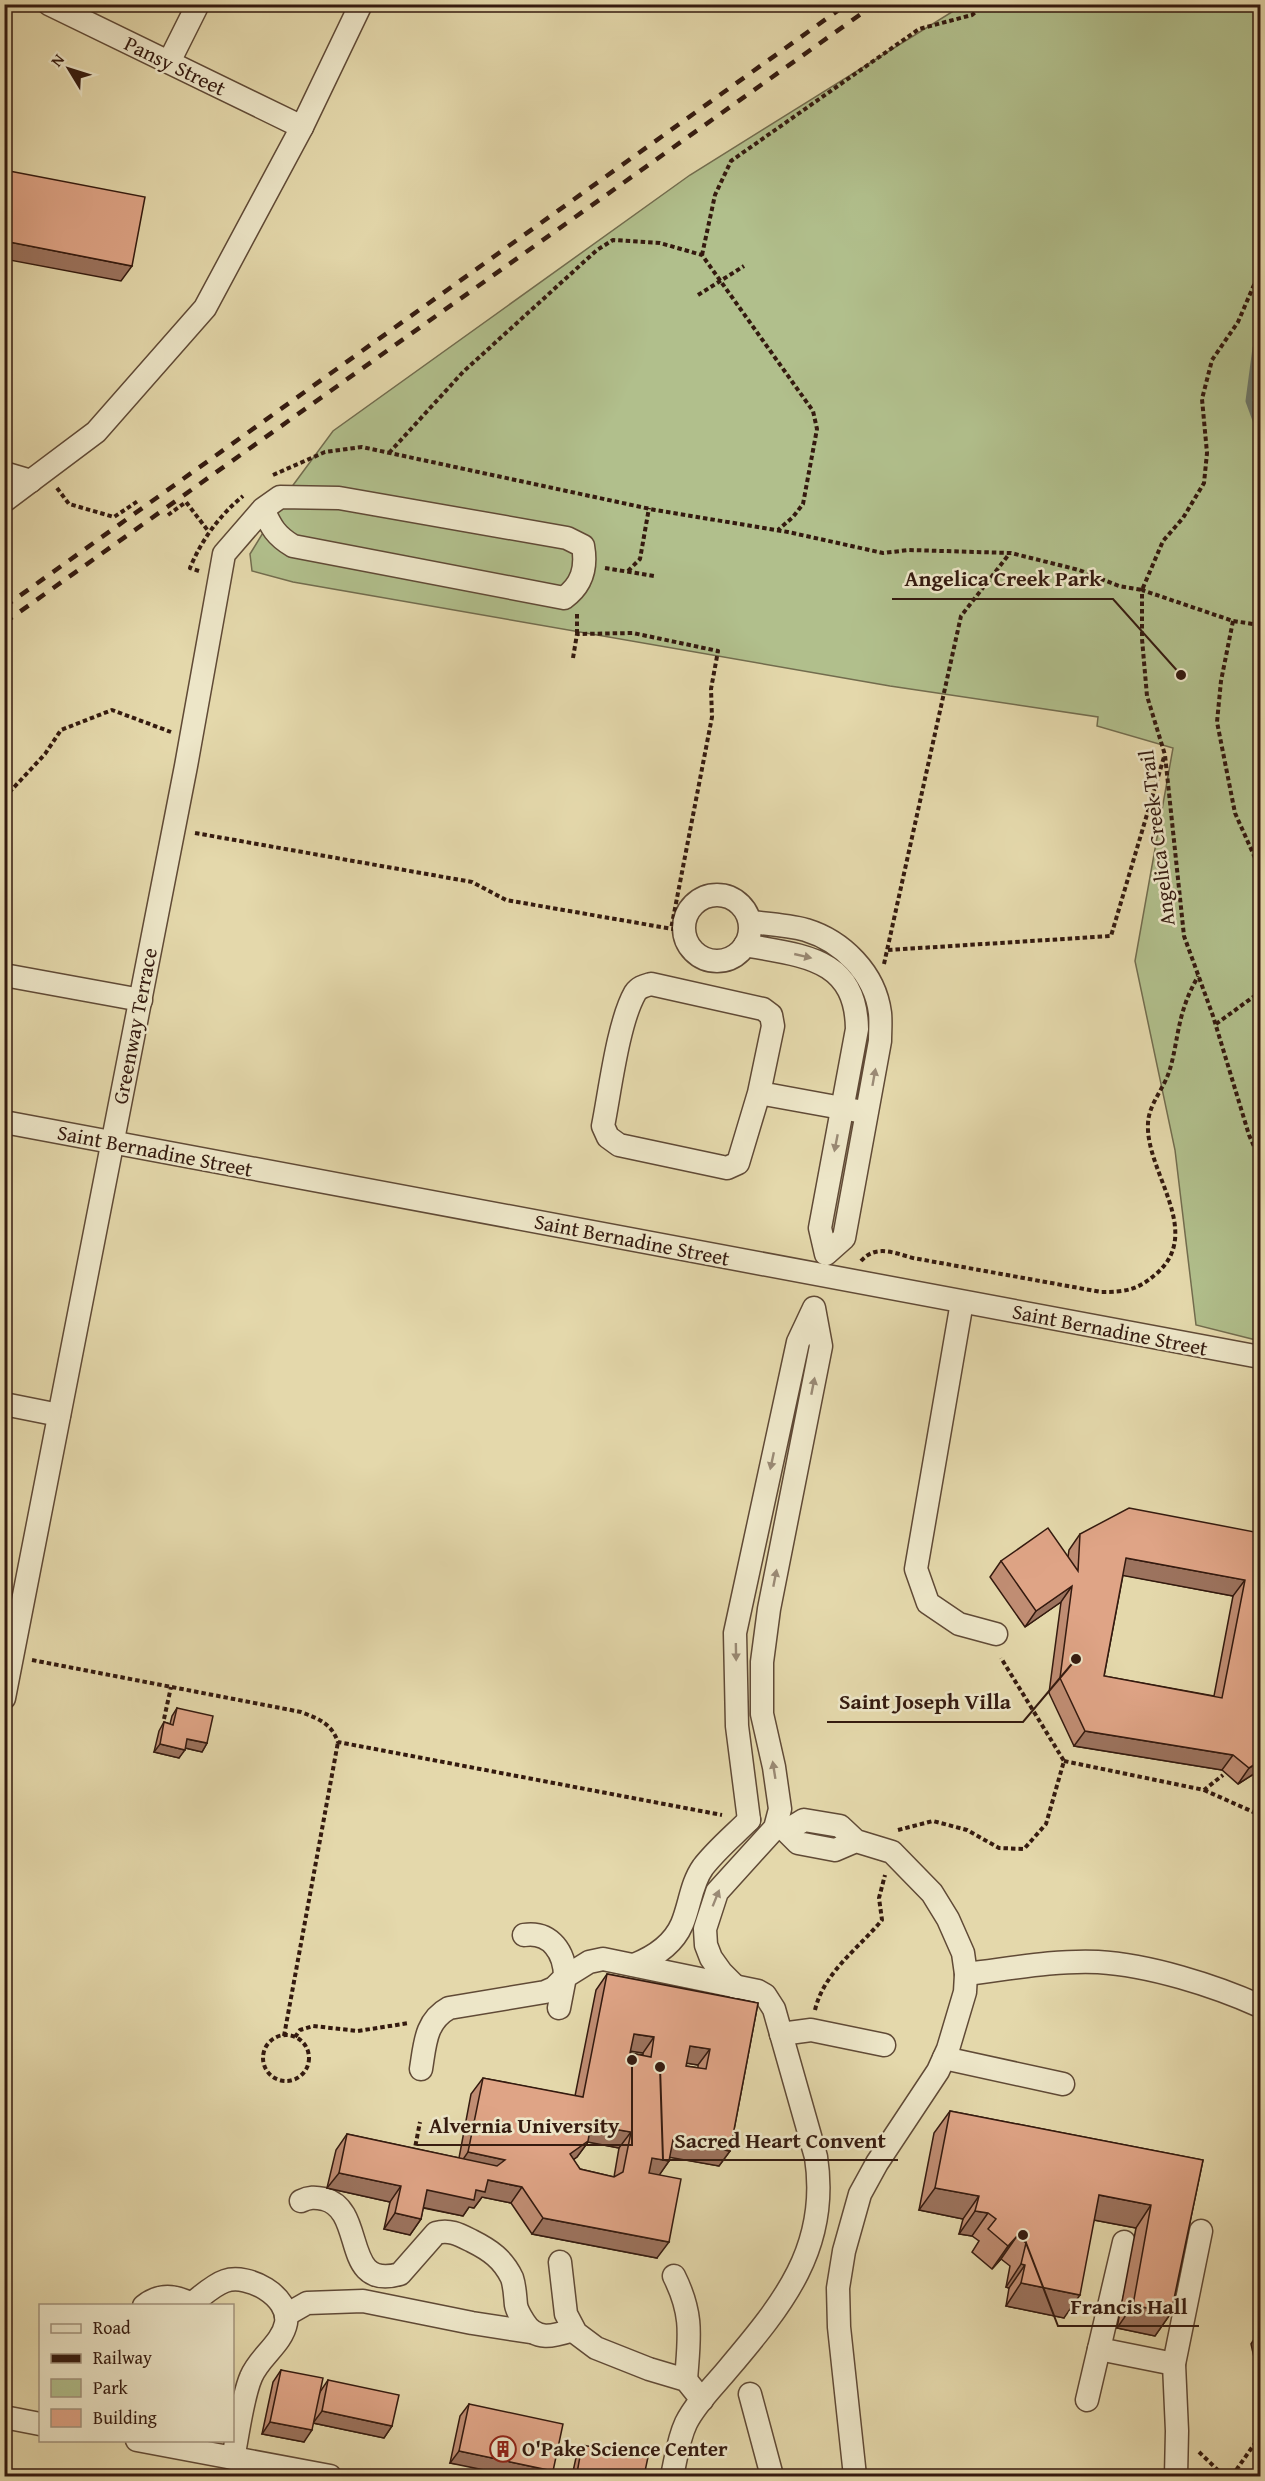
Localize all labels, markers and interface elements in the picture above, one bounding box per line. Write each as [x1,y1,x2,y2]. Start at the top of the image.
street label: Pansy Street [119,28,232,104]
north arrow [39,39,99,99]
text: N [44,48,70,71]
callout: Angelica Creek Park [892,559,1113,599]
text: Angelica Creek Park [904,562,1102,594]
street label: Angelica Creek Trail [1130,748,1183,928]
street label: Greenway Terrace [104,945,165,1107]
one-way arrow [793,952,812,962]
one-way arrow [870,1068,879,1087]
street label: Saint Bernadine Street [55,1116,256,1185]
one-way arrow [831,1134,840,1153]
street label: Saint Bernadine Street [532,1205,733,1274]
street label: Saint Bernadine Street [1010,1295,1211,1364]
one-way arrow [809,1377,818,1396]
one-way arrow [767,1451,777,1470]
one-way arrow [771,1568,780,1587]
one-way arrow [731,1642,740,1661]
callout: Saint Joseph Villa [827,1682,1023,1722]
text: Saint Joseph Villa [839,1685,1012,1717]
one-way arrow [770,1761,779,1780]
one-way arrow [711,1889,721,1907]
callout: Alvernia University [417,2105,632,2145]
text: Alvernia University [429,2109,620,2141]
callout: Sacred Heart Convent [663,2120,898,2160]
text: Sacred Heart Convent [674,2124,887,2156]
callout: Francis Hall [1058,2286,1199,2326]
text: Francis Hall [1071,2290,1188,2322]
legend [39,2304,234,2442]
text: Road [93,2314,131,2341]
text: Railway [93,2344,152,2371]
text: Park [93,2374,129,2401]
text: Building [93,2404,157,2431]
place label: O'Pake Science Center [522,2433,728,2464]
building icon: O'Pake Science Center [488,2434,518,2464]

